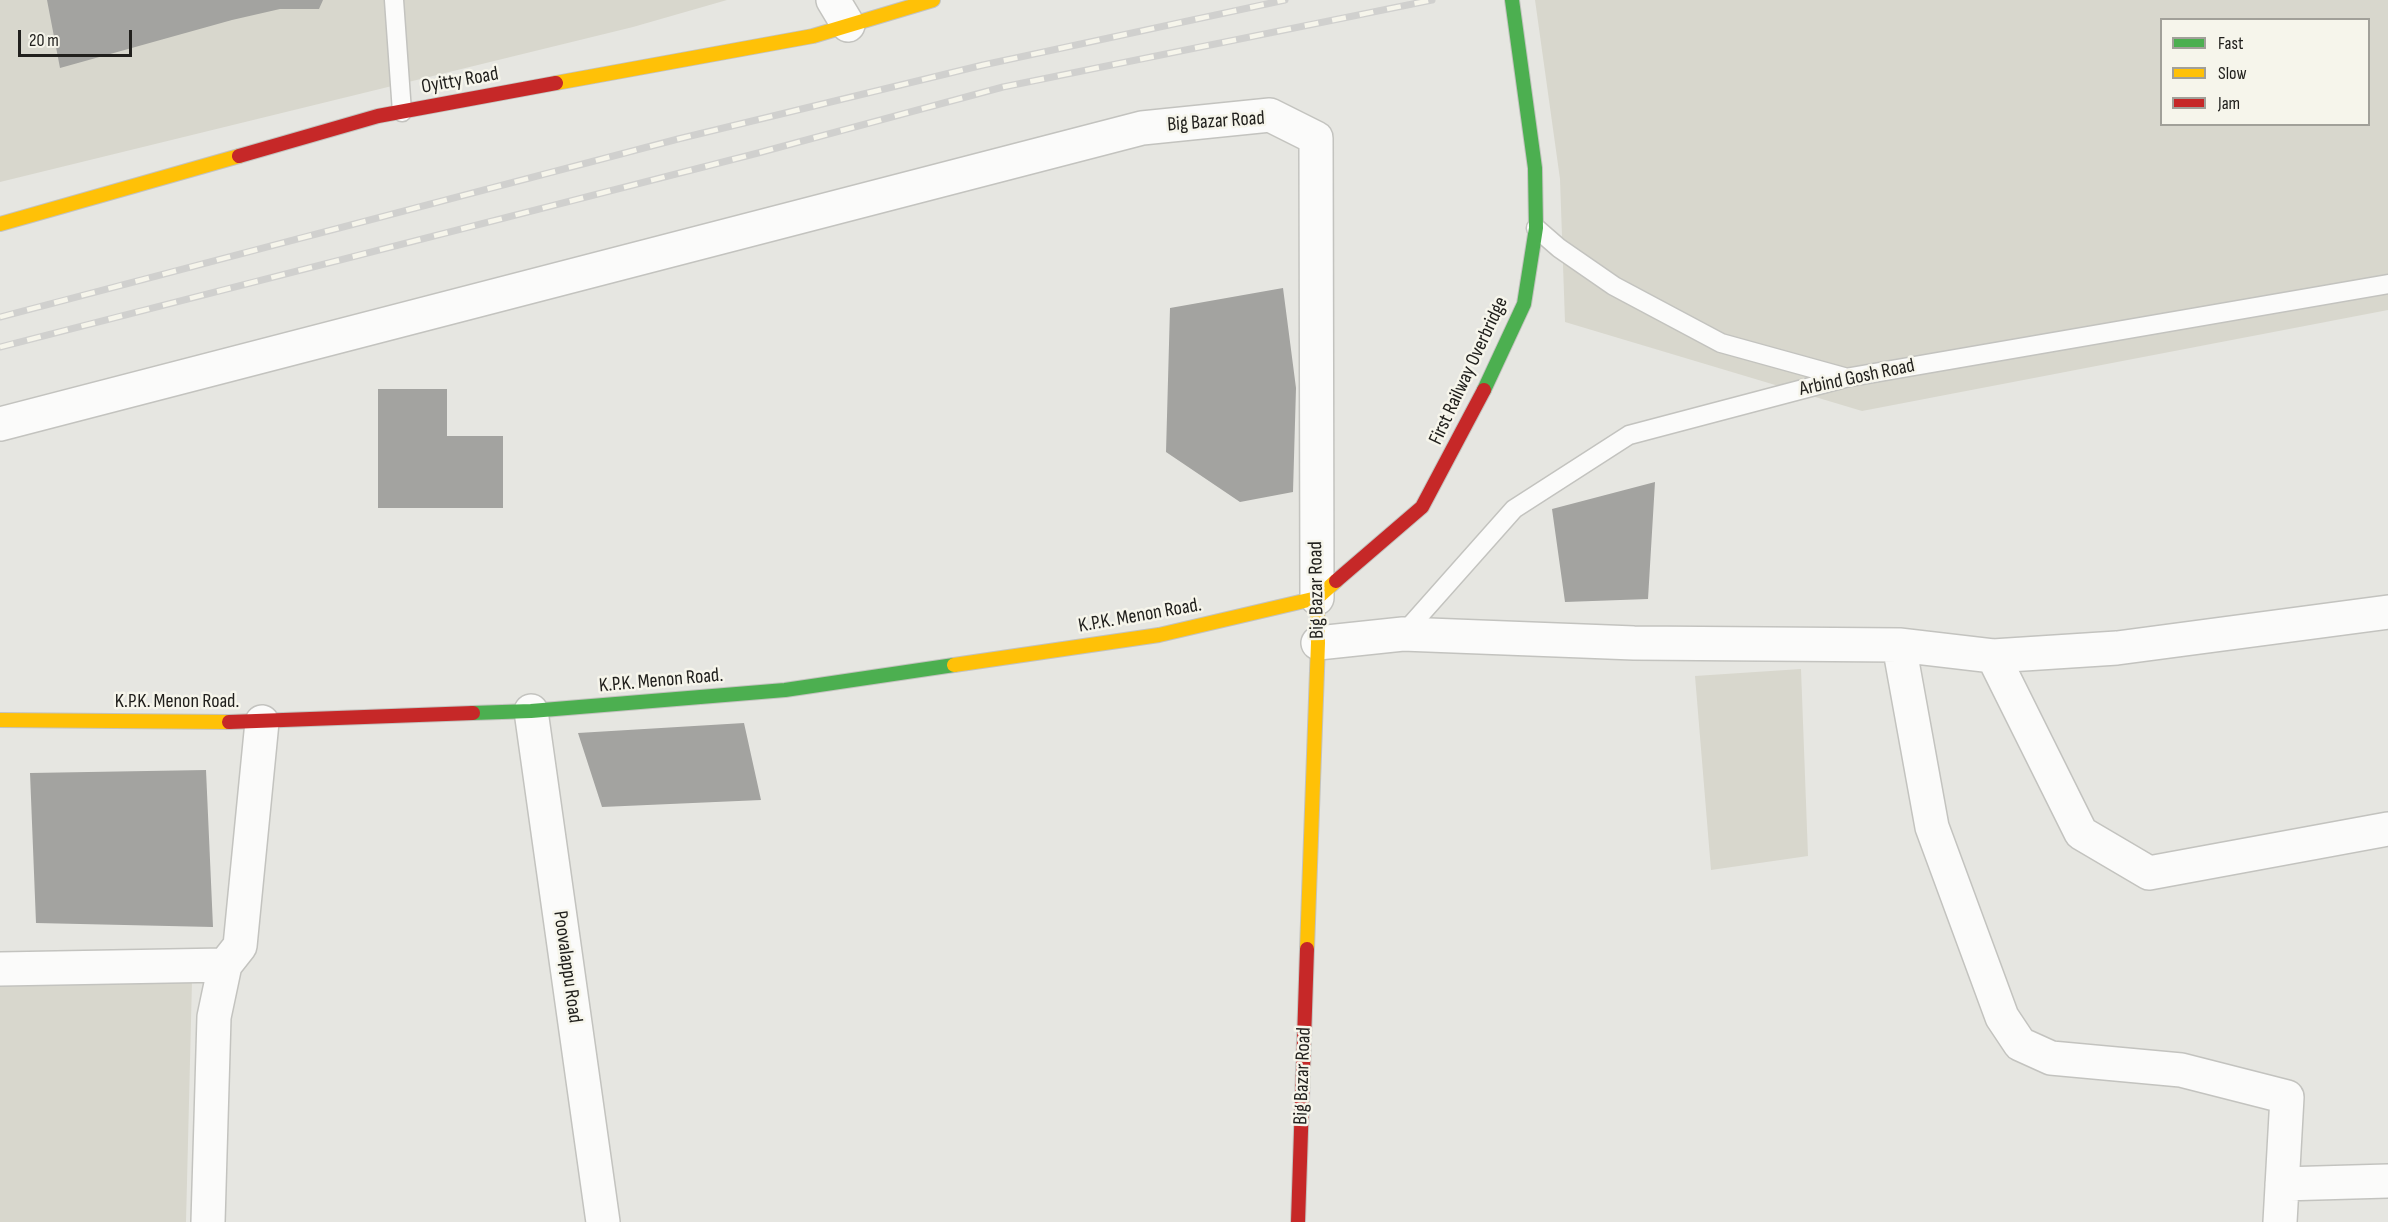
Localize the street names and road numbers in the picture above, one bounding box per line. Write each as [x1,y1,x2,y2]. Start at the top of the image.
street label: Oyitty Road [420,62,500,100]
street label: Big Bazar Road [1167,107,1265,137]
street label: First Railway Overbridge [1424,293,1514,449]
street label: Arbind Gosh Road [1797,354,1917,402]
street label: Big Bazar Road [1304,541,1330,639]
street label: K.P.K. Menon Road. [1077,593,1203,639]
street label: K.P.K. Menon Road. [598,664,724,698]
street label: K.P.K. Menon Road. [115,690,239,714]
street label: Poovalappu Road [547,909,587,1025]
street label: Big Bazar Road [1289,1027,1317,1125]

